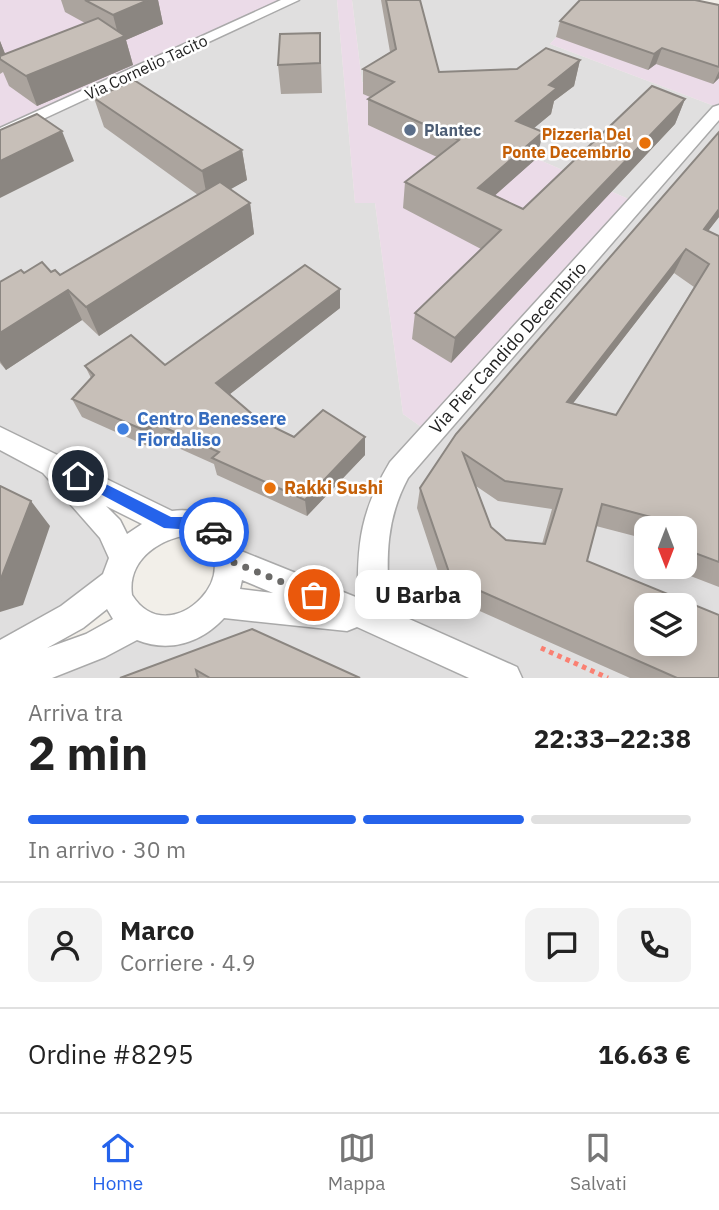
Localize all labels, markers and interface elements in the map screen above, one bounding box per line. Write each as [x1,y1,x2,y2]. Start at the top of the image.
street label: Via Cornelio Tacito [82,30,210,104]
place label: Plantec [424,120,481,140]
marker: Plantec [402,122,418,138]
place label: Pizzeria Del Ponte Decembrio [502,124,631,162]
marker: Pizzeria Del Ponte Decembrio [637,135,653,151]
street label: Via Pier Candido Decembrio [424,257,591,439]
place label: Centro Benessere Fiordaliso [137,407,286,451]
marker: Centro Benessere Fiordaliso [115,421,131,437]
pin [48,446,108,506]
icon: home [59,457,97,495]
place label: Rakki Sushi [284,476,383,499]
marker: Rakki Sushi [262,480,278,496]
courier [179,497,249,567]
icon: car [195,513,233,551]
north arrow [634,516,696,579]
map controls [634,516,697,656]
pin [284,565,344,625]
callout: U Barba [356,570,482,620]
icon: bag [295,576,333,614]
text: U Barba [375,579,461,609]
button: layers [634,593,697,656]
text: Arriva tra [28,697,123,727]
text: 22:33–22:38 [534,721,691,755]
text: 2 min [28,723,148,783]
text: In arrivo · 30 m [28,834,186,864]
button: person [28,908,102,982]
button: chat [525,908,599,982]
button: phone [617,908,691,982]
text: Marco [120,913,194,947]
text: Corriere · 4.9 [120,947,256,977]
text: Ordine #8295 [28,1037,194,1071]
text: 16.63 € [598,1037,691,1071]
tab: Home [92,1129,143,1195]
tab: Mappa [328,1129,385,1195]
tab: Salvati [570,1129,627,1195]

